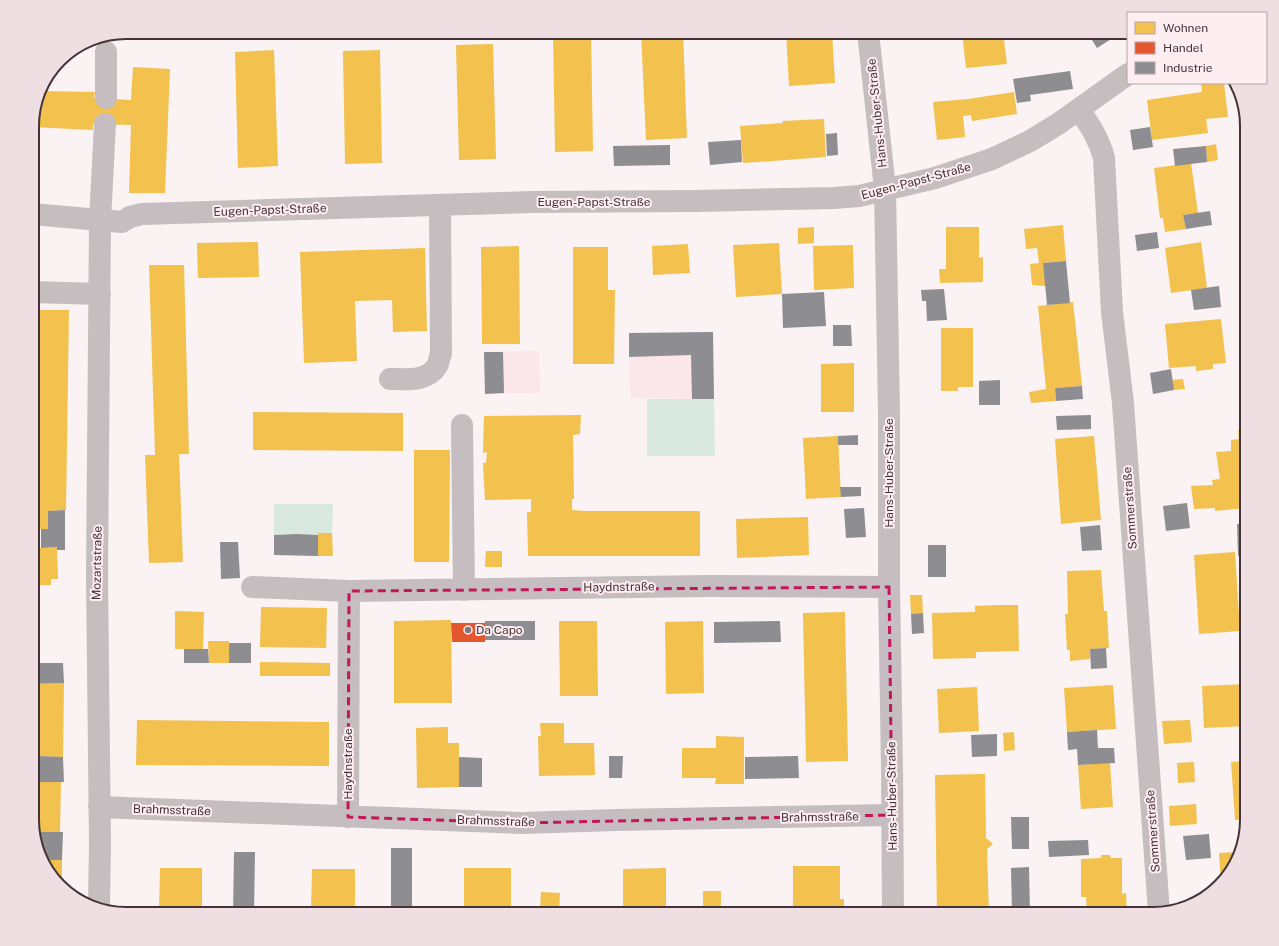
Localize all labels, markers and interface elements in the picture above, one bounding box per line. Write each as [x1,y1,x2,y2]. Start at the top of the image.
legend [1127,12,1267,84]
text: Wohnen [1163,21,1208,35]
text: Handel [1163,41,1204,55]
street label: Hans-Huber-Straße [864,58,890,168]
text: Industrie [1163,61,1213,75]
street label: Eugen-Papst-Straße [860,160,973,202]
street label: Eugen-Papst-Straße [537,195,651,209]
street label: Eugen-Papst-Straße [213,201,327,219]
street label: Hans-Huber-Straße [882,418,896,528]
street label: Sommerstraße [1120,466,1140,550]
street label: Mozartstraße [89,525,105,600]
street label: Haydnstraße [583,579,655,595]
place label: Da Capo [476,623,523,637]
marker: Da Capo [463,625,473,635]
street label: Haydnstraße [341,728,355,800]
street label: Hans-Huber-Straße [884,741,900,851]
street label: Sommerstraße [1143,789,1163,873]
street label: Brahmsstraße [133,802,211,818]
street label: Brahmsstraße [781,809,859,825]
street label: Brahmsstraße [457,813,535,829]

